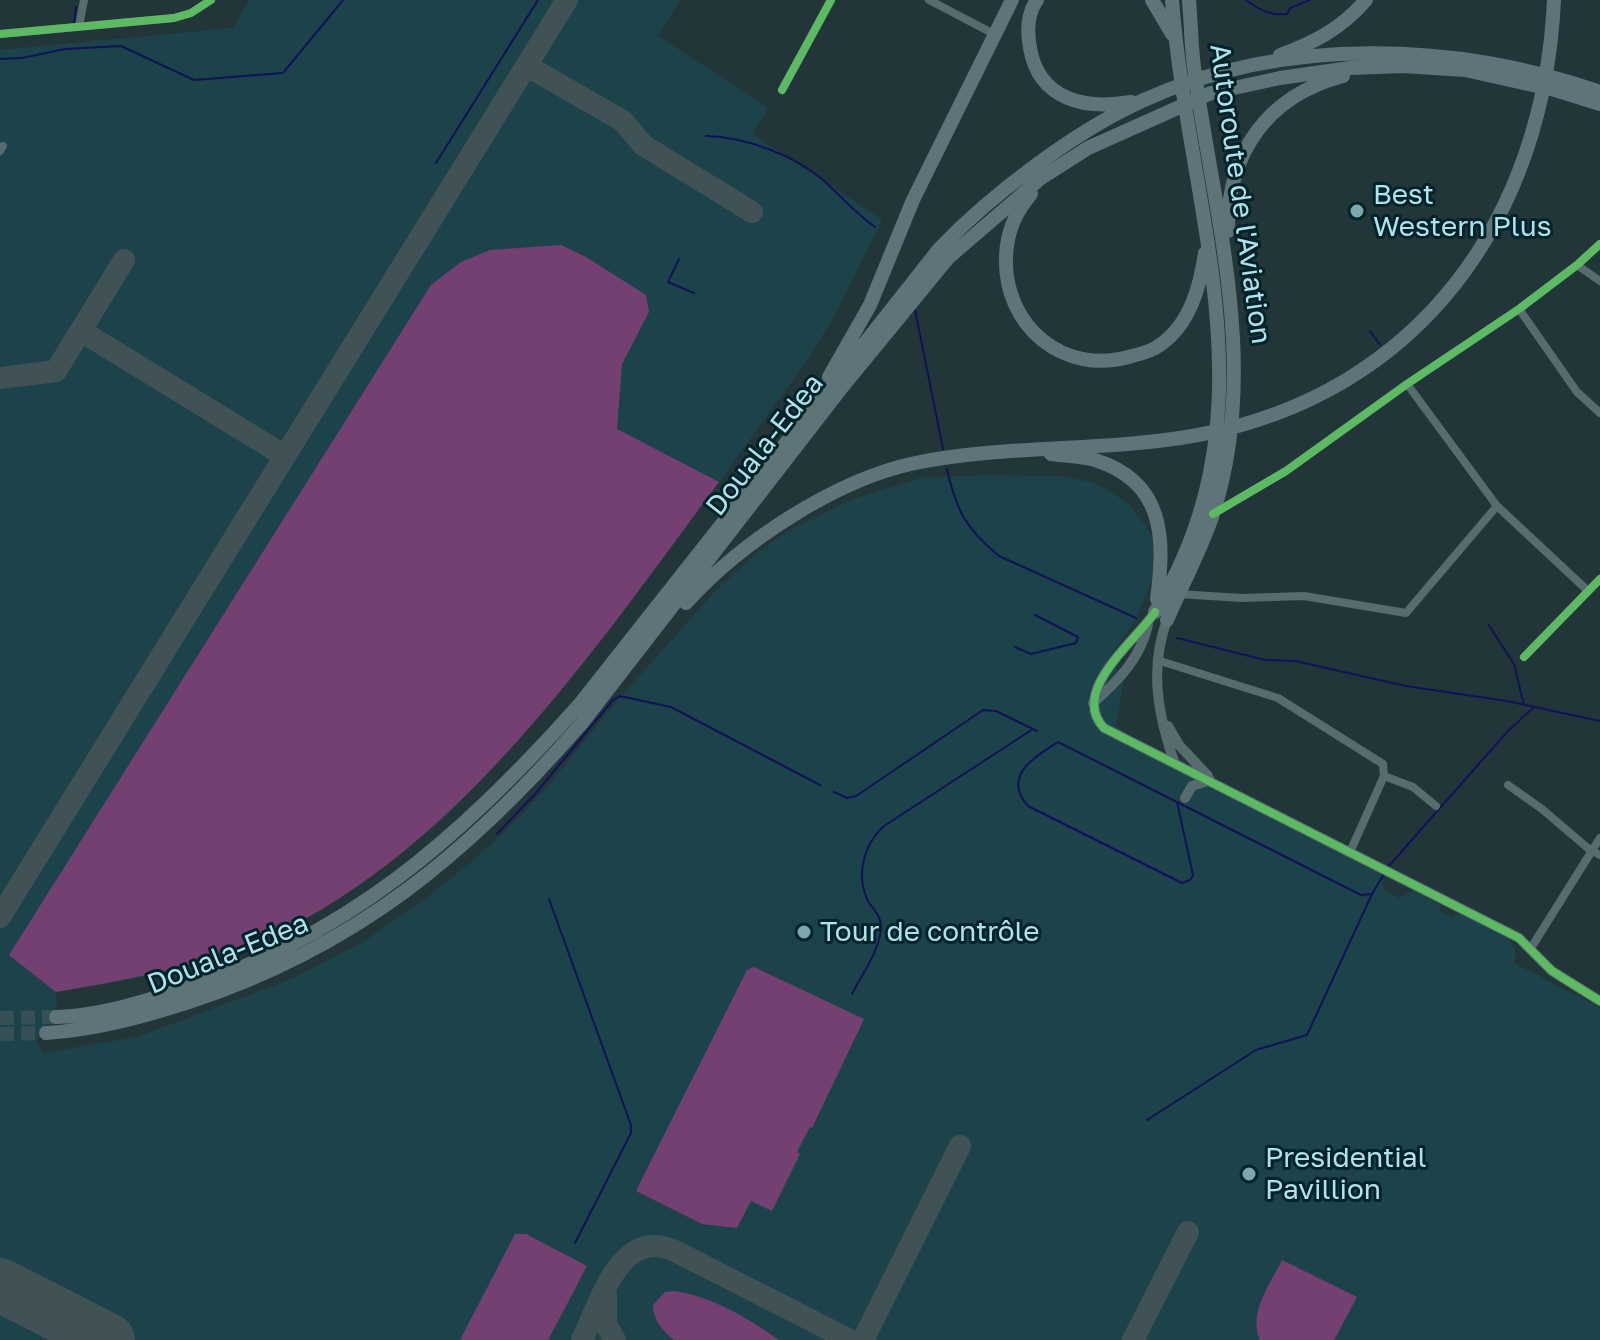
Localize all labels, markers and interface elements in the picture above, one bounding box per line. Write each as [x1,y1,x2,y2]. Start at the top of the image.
street label: Autoroute de l'Aviation [1202,42,1278,346]
place label: Best Western Plus [1373,178,1551,244]
marker: Best Western Plus [1348,202,1366,220]
street label: Douala-Edea [699,367,831,523]
street label: Douala-Edea [143,906,313,1002]
place label: Tour de contrôle [820,915,1040,949]
marker: Tour de contrôle [795,923,813,941]
place label: Presidential Pavillion [1265,1141,1426,1207]
marker: Presidential Pavillion [1240,1165,1258,1183]

